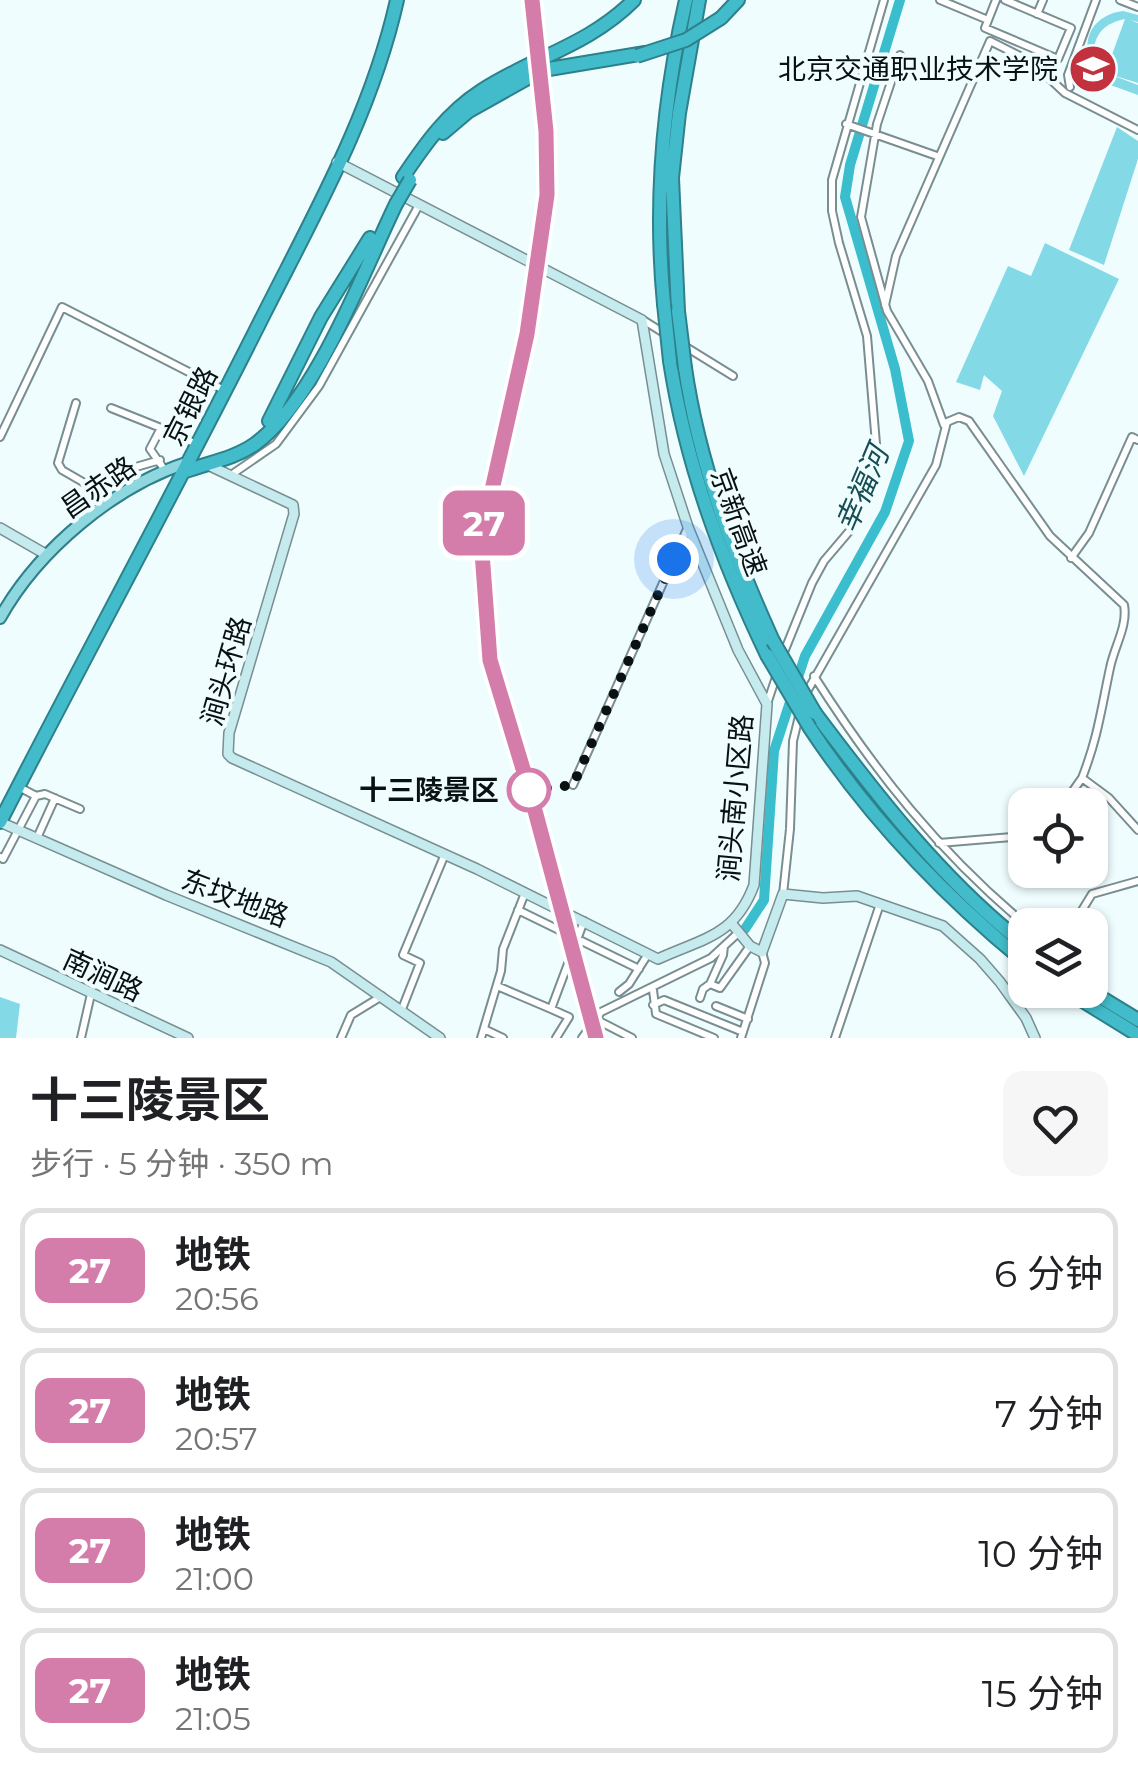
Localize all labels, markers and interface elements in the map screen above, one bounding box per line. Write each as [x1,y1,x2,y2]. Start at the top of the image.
school or university icon: 北京交通职业技术学院 [1067,43,1119,95]
place label: 北京交通职业技术学院 [778,52,1058,86]
street label: 京银路 [156,361,224,451]
water label: 幸福河 [827,436,899,538]
street label: 昌赤路 [54,449,142,525]
street label: 京新高速 [704,464,774,580]
line badge: 27 [439,490,529,556]
text: 27 [463,502,505,545]
your location [649,534,699,584]
street label: 涧头环路 [194,612,258,730]
street label: 涧头南小区路 [711,713,759,883]
marker: 十三陵景区 [508,769,550,811]
place label: 十三陵景区 [359,773,499,807]
map controls [1008,788,1108,1008]
button: locate [1008,788,1108,888]
street label: 东坟地路 [177,862,293,934]
button: layers [1008,908,1108,1008]
street label: 南涧路 [58,942,148,1008]
text: 十三陵景区 [30,1071,270,1129]
button: heart [1003,1071,1108,1176]
text: 步行 · 5 分钟 · 350 m [30,1144,334,1183]
text: 地铁 [175,1231,251,1278]
text: 27 [69,1249,111,1292]
text: 6 分钟 [994,1250,1103,1297]
text: 20:56 [175,1279,259,1318]
text: 地铁 [175,1371,251,1418]
text: 27 [69,1389,111,1432]
text: 7 分钟 [995,1390,1103,1437]
text: 20:57 [175,1419,258,1458]
text: 地铁 [175,1511,251,1558]
text: 27 [69,1529,111,1572]
text: 10 分钟 [978,1530,1103,1577]
text: 21:00 [175,1559,254,1598]
text: 地铁 [175,1651,251,1698]
text: 27 [69,1669,111,1712]
text: 15 分钟 [982,1670,1103,1717]
text: 21:05 [175,1699,251,1738]

